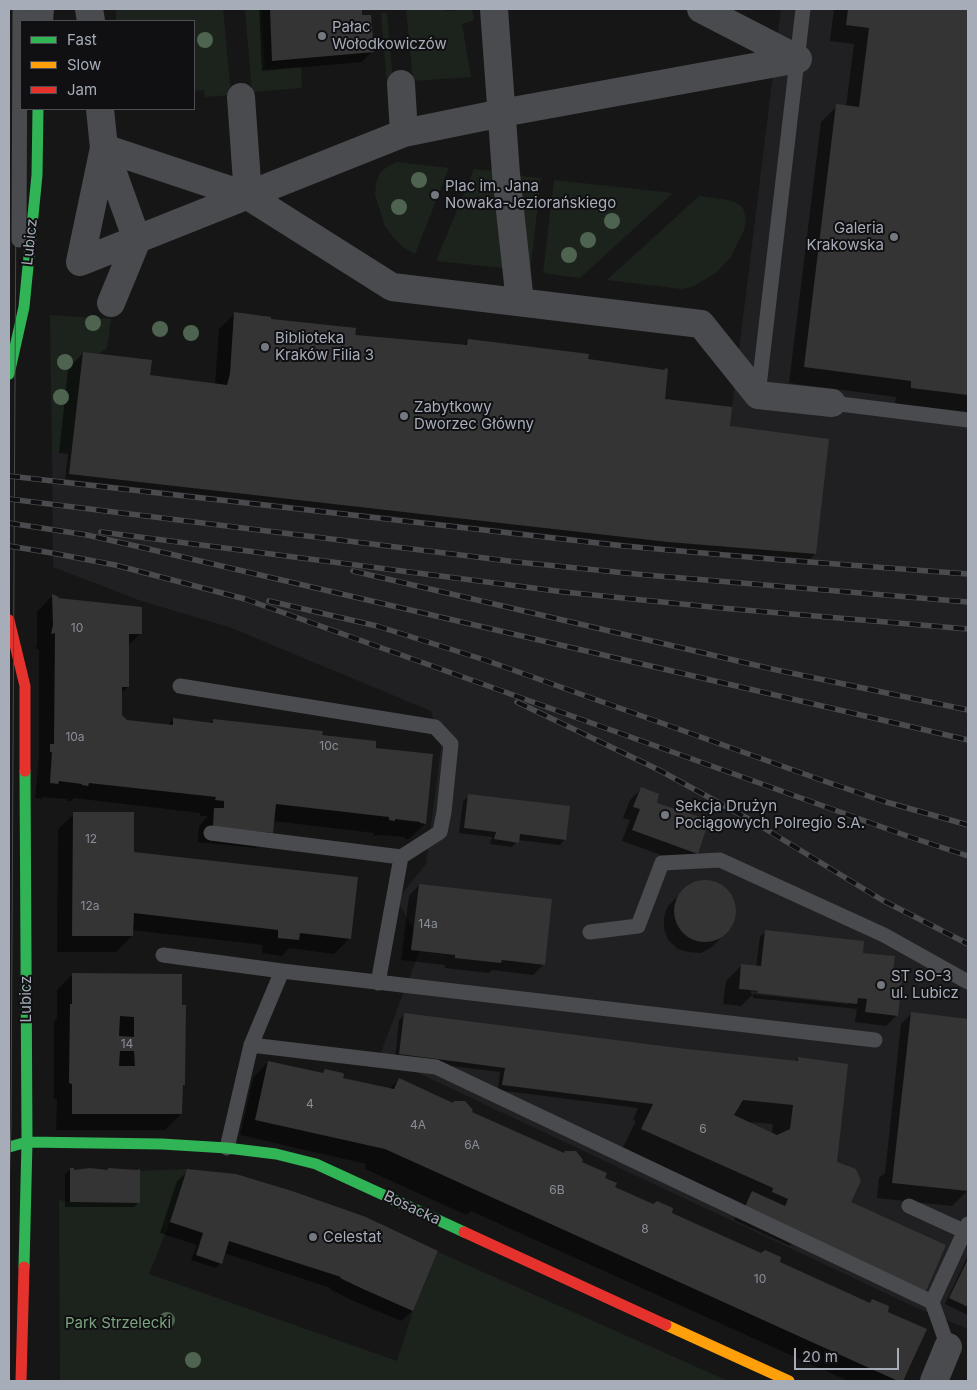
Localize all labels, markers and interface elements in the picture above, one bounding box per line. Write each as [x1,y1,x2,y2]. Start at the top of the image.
place label: Pałac Wołodkowiczów [332,18,447,53]
legend [20,20,195,110]
text: Fast [67,30,97,49]
marker: Pałac Wołodkowiczów [316,30,328,42]
text: Slow [67,55,101,74]
text: Jam [67,80,97,99]
place label: Plac im. Jana Nowaka-Jeziorańskiego [445,177,616,212]
marker: Plac im. Jana Nowaka-Jeziorańskiego [429,189,441,201]
street label: Lubicz [19,218,41,266]
place label: Galeria Krakowska [806,219,884,254]
marker: Galeria Krakowska [888,231,900,243]
place label: Biblioteka Kraków Filia 3 [275,329,374,364]
marker: Biblioteka Kraków Filia 3 [259,341,271,353]
place label: Zabytkowy Dworzec Główny [414,398,534,433]
marker: Zabytkowy Dworzec Główny [398,410,410,422]
house number: 10 [71,621,83,635]
house number: 10a [65,730,85,744]
house number: 10c [319,739,339,753]
place label: Sekcja Drużyn Pociągowych Polregio S.A. [675,797,865,832]
marker: Sekcja Drużyn Pociągowych Polregio S.A. [659,809,671,821]
house number: 12 [85,832,97,846]
house number: 12a [81,899,99,913]
house number: 14a [418,917,438,931]
place label: ST SO-3 ul. Lubicz [891,967,959,1002]
street label: Lubicz [17,976,35,1022]
marker: ST SO-3 ul. Lubicz [875,979,887,991]
house number: 14 [121,1037,133,1051]
house number: 4 [306,1097,314,1111]
house number: 4A [410,1118,426,1132]
house number: 6 [699,1122,707,1136]
house number: 6A [464,1138,480,1152]
house number: 6B [549,1183,565,1197]
street label: Bosacka [381,1187,443,1229]
house number: 8 [641,1222,649,1236]
place label: Celestat [323,1228,381,1246]
marker: Celestat [307,1231,319,1243]
house number: 10 [754,1272,766,1286]
park label: Park Strzelecki [65,1314,171,1332]
scale bar [797,1338,902,1370]
text: 20 m [802,1347,838,1366]

